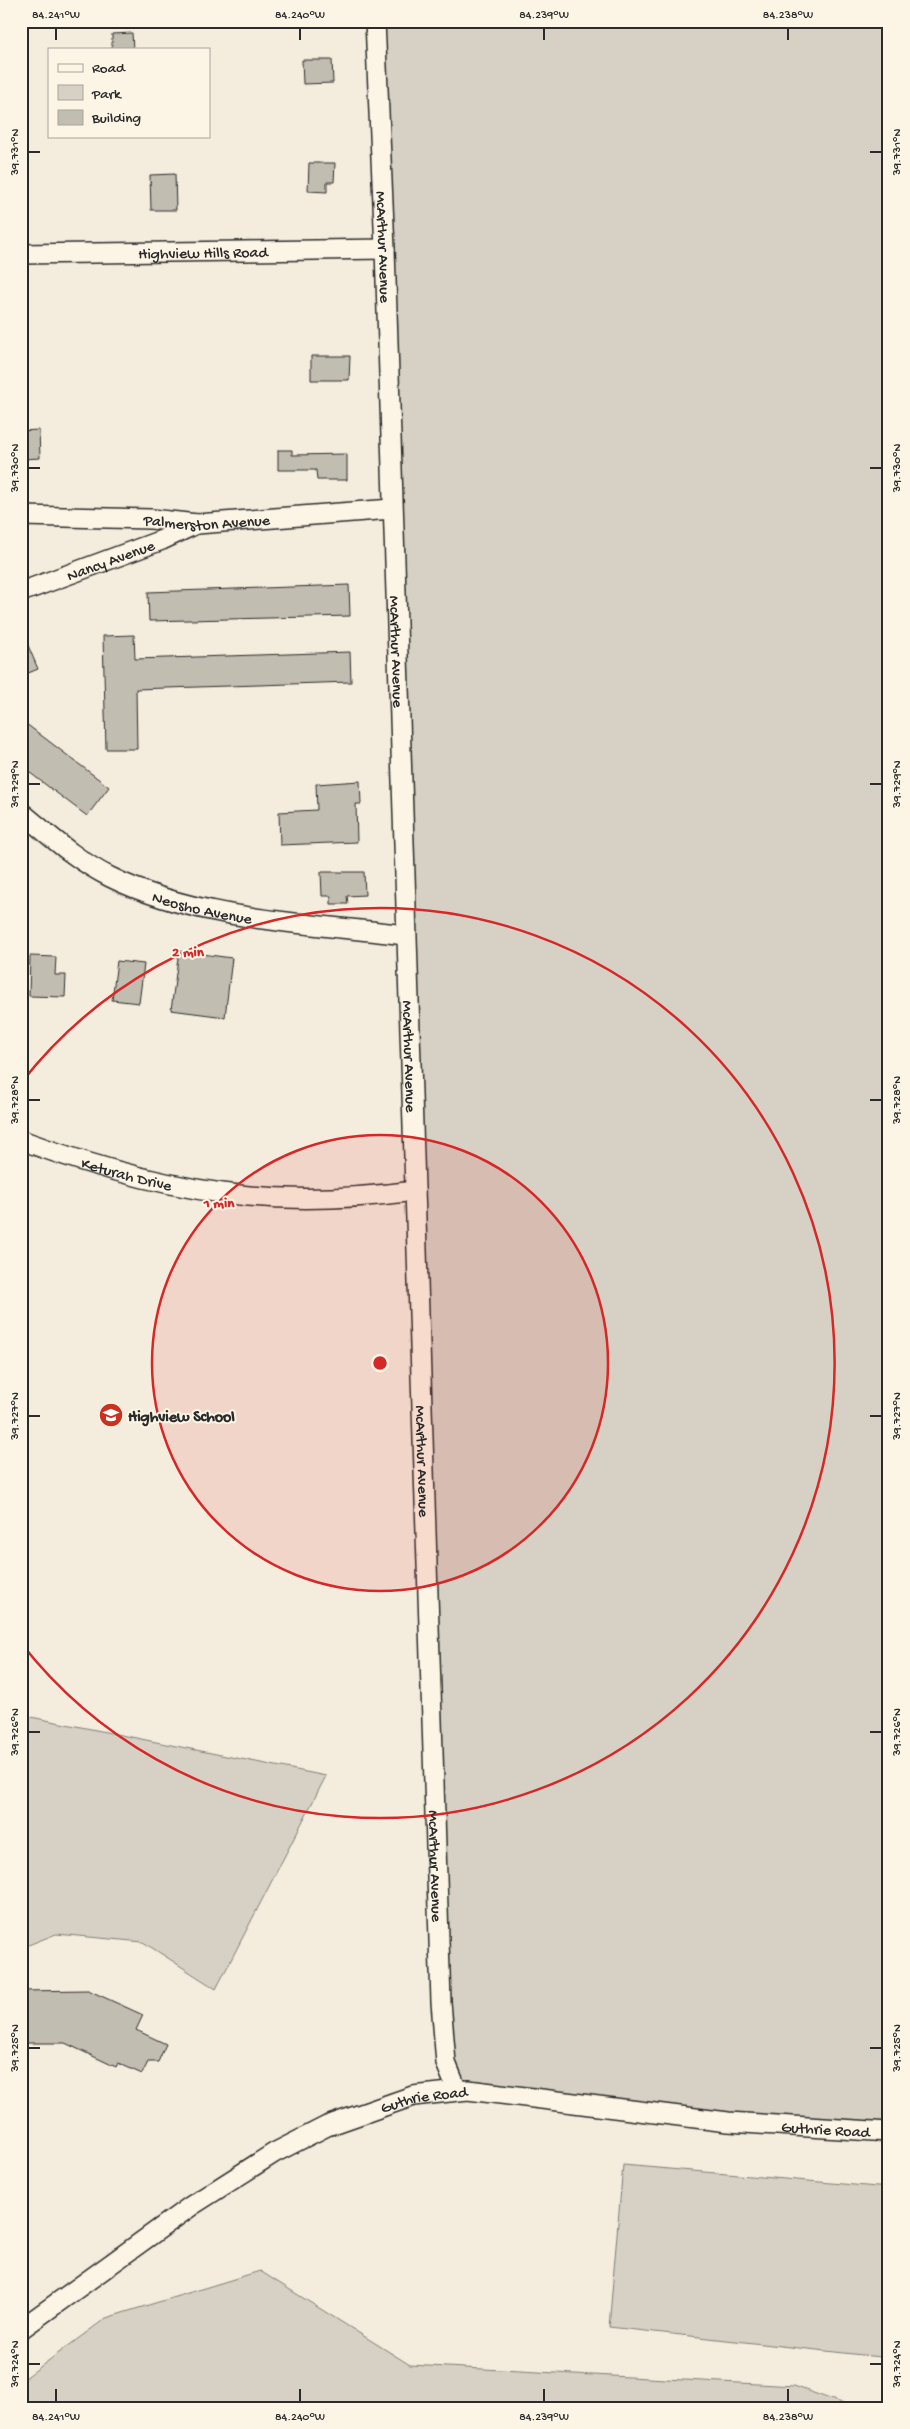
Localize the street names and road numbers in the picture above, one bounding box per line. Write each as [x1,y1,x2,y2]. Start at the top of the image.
street label: McArthur Avenue [369,191,393,304]
street label: Highview Hills Road [138,245,270,265]
street label: Palmerston Avenue [142,512,272,537]
street label: Nancy Avenue [65,537,159,587]
street label: McArthur Avenue [383,595,406,709]
street label: Neosho Avenue [149,889,254,931]
street label: McArthur Avenue [396,1000,419,1113]
street label: Keturah Drive [78,1155,174,1197]
street label: McArthur Avenue [409,1405,432,1518]
street label: McArthur Avenue [422,1810,444,1923]
street label: Guthrie Road [379,2084,470,2120]
street label: Guthrie Road [780,2119,872,2144]

